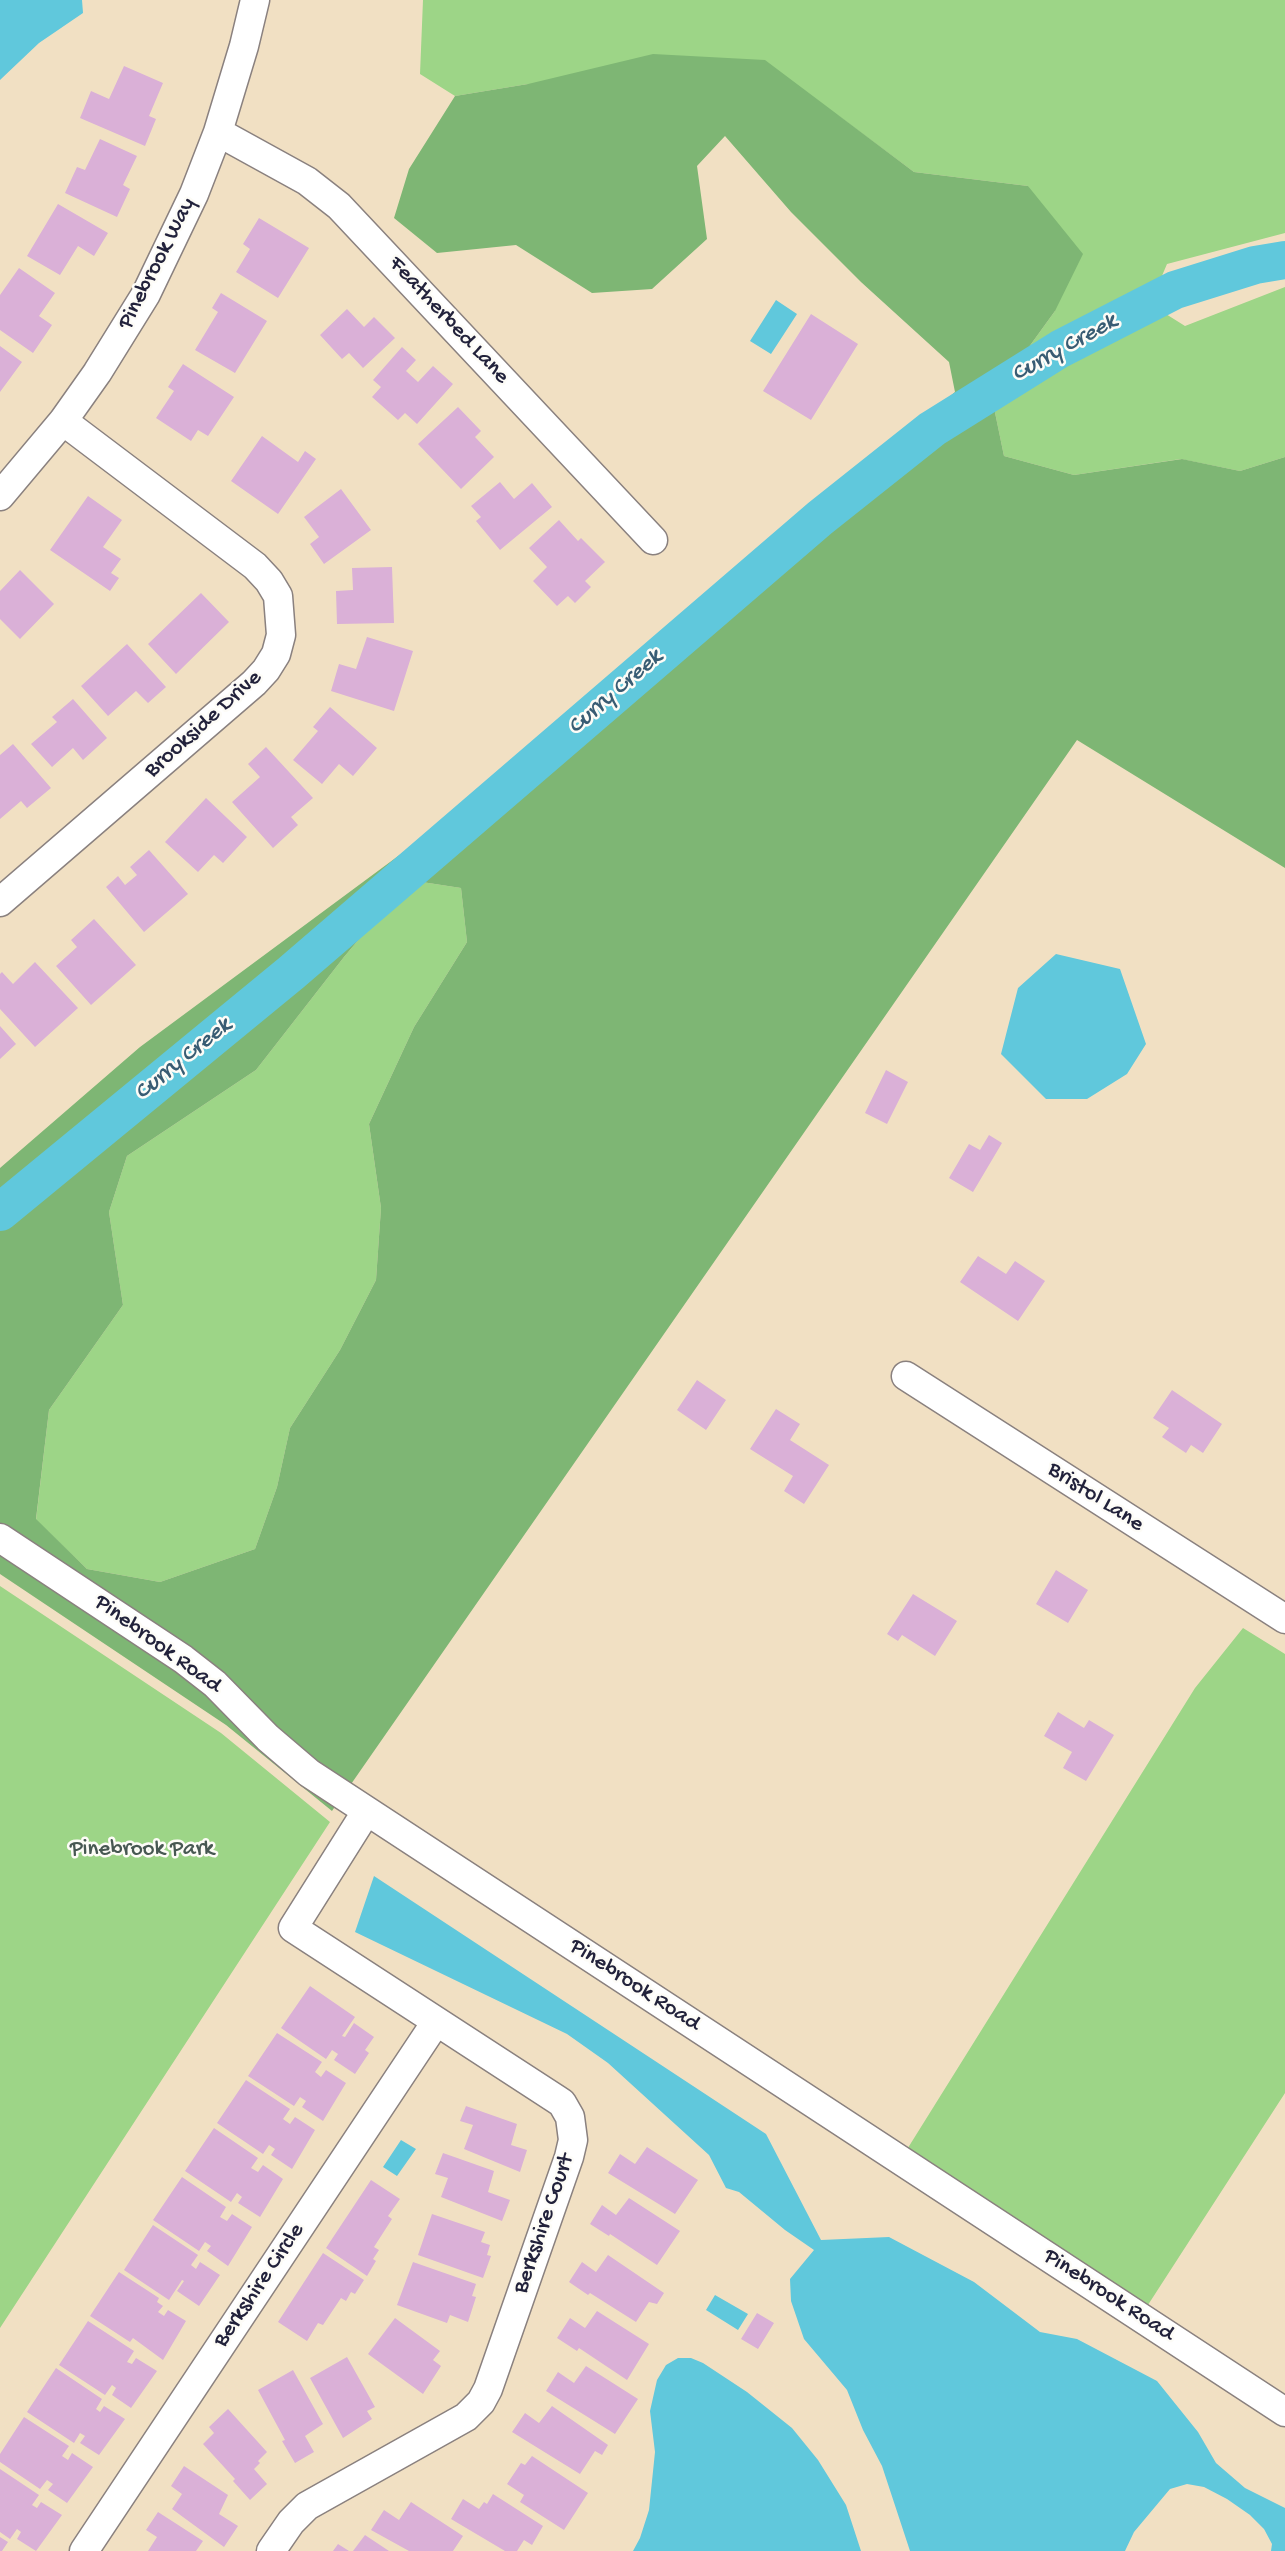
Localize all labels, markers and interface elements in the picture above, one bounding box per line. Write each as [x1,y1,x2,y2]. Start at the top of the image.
street label: Pinebrook Way [113,194,203,334]
street label: Featherbed Lane [382,251,514,391]
water label: Curry Creek [1007,308,1123,390]
water label: Curry Creek [563,644,669,742]
street label: Brookside Drive [140,665,268,785]
water label: Curry Creek [130,1012,238,1108]
street label: Bristol Lane [1042,1457,1148,1539]
street label: Pinebrook Road [88,1590,226,1700]
park label: Pinebrook Park [70,1836,214,1864]
street label: Pinebrook Road [563,1933,705,2039]
street label: Berkshire Court [508,2150,582,2298]
street label: Berkshire Circle [208,2219,312,2353]
street label: Pinebrook Road [1037,2243,1179,2349]

